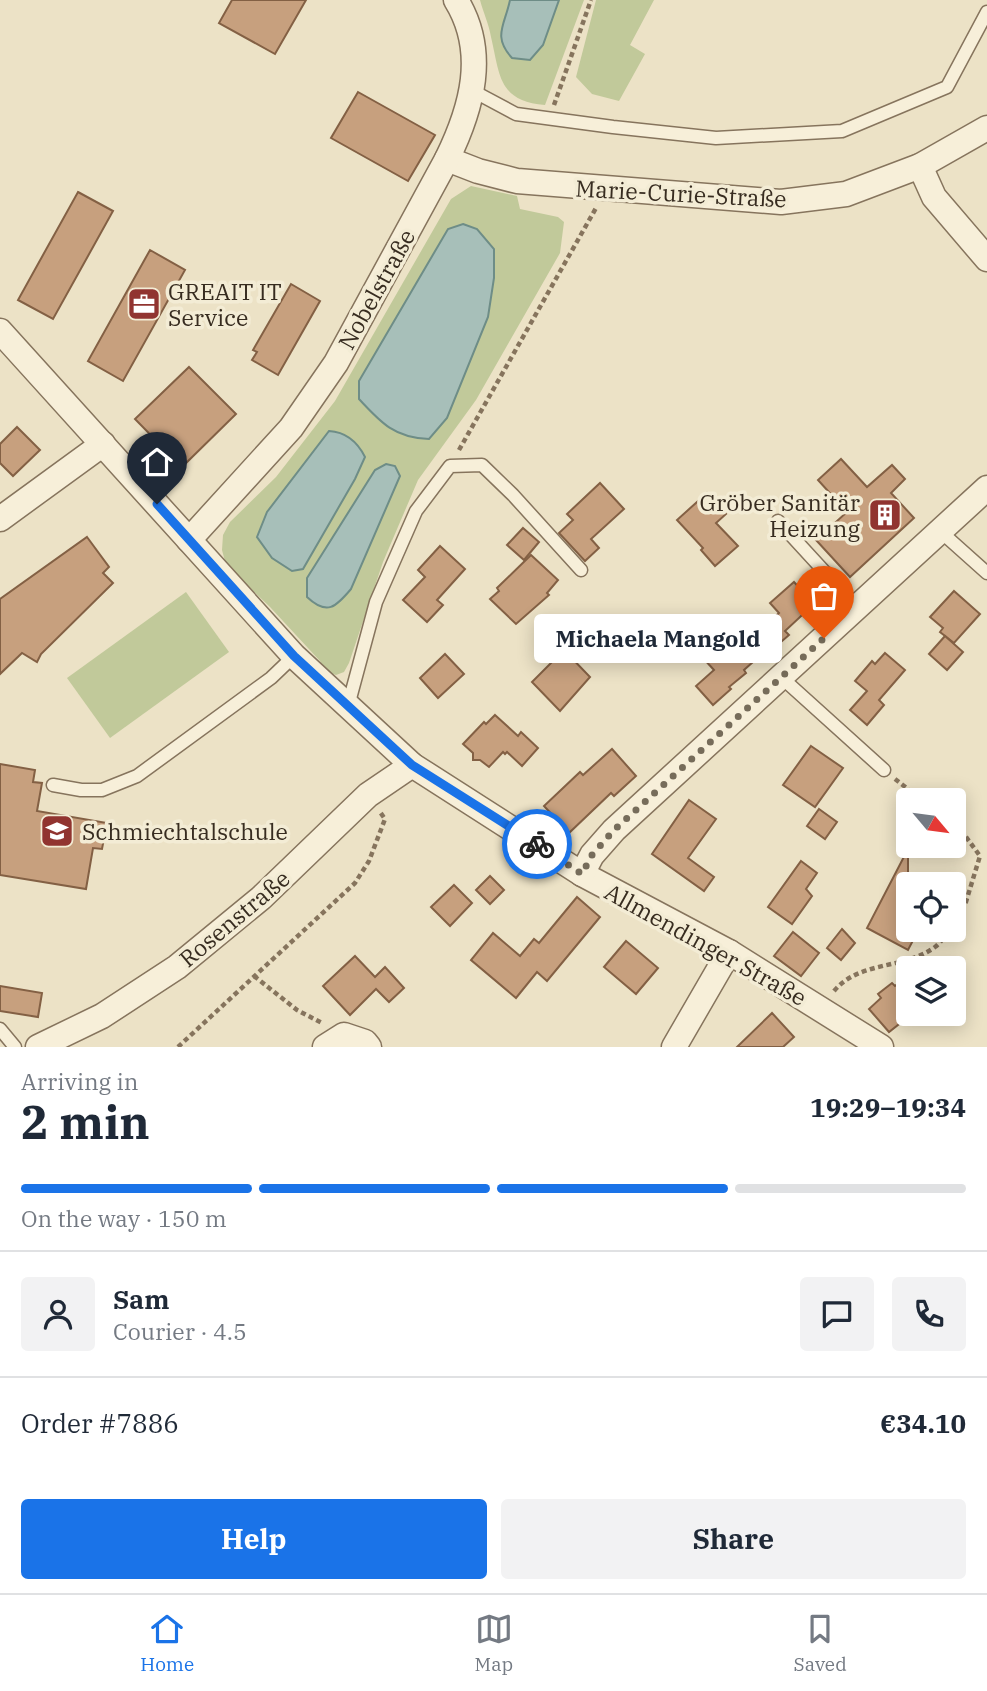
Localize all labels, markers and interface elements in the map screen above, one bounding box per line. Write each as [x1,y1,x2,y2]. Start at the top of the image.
street label: Marie-Curie-Straße [575,172,787,214]
street label: Nobelstraße [331,224,421,354]
place label: GREAIT IT Service [168,276,282,332]
office icon: GREAIT IT Service [125,285,163,323]
pin [127,432,187,504]
icon: home [138,443,176,481]
place label: Gröber Sanitär Heizung [700,487,860,543]
building icon: Gröber Sanitär Heizung [866,496,904,534]
pin [794,566,854,638]
icon: bag [805,577,843,615]
callout: Michaela Mangold [534,614,782,662]
text: Michaela Mangold [556,623,761,653]
north arrow [896,788,966,858]
map controls [896,788,966,1026]
courier [502,809,572,879]
school or university icon: Schmiechtalschule [38,812,76,850]
place label: Schmiechtalschule [82,816,288,846]
icon: bike [518,825,556,863]
street label: Rosenstraße [173,863,295,973]
button: locate [896,872,966,942]
street label: Allmendinger Straße [600,876,812,1012]
button: layers [896,956,966,1026]
text: Arriving in [21,1066,138,1096]
text: 19:29–19:34 [810,1090,966,1124]
text: 2 min [21,1092,150,1152]
text: On the way · 150 m [21,1203,227,1233]
button: person [21,1277,95,1351]
button: chat [800,1277,874,1351]
button: phone [892,1277,966,1351]
text: Sam [113,1282,169,1316]
text: Courier · 4.5 [113,1316,247,1346]
text: Order #7886 [21,1406,179,1440]
text: €34.10 [880,1406,966,1440]
button: Help [21,1499,487,1579]
button: Share [501,1499,966,1579]
tab: Home [140,1610,194,1676]
tab: Map [475,1610,513,1676]
tab: Saved [794,1610,847,1676]

